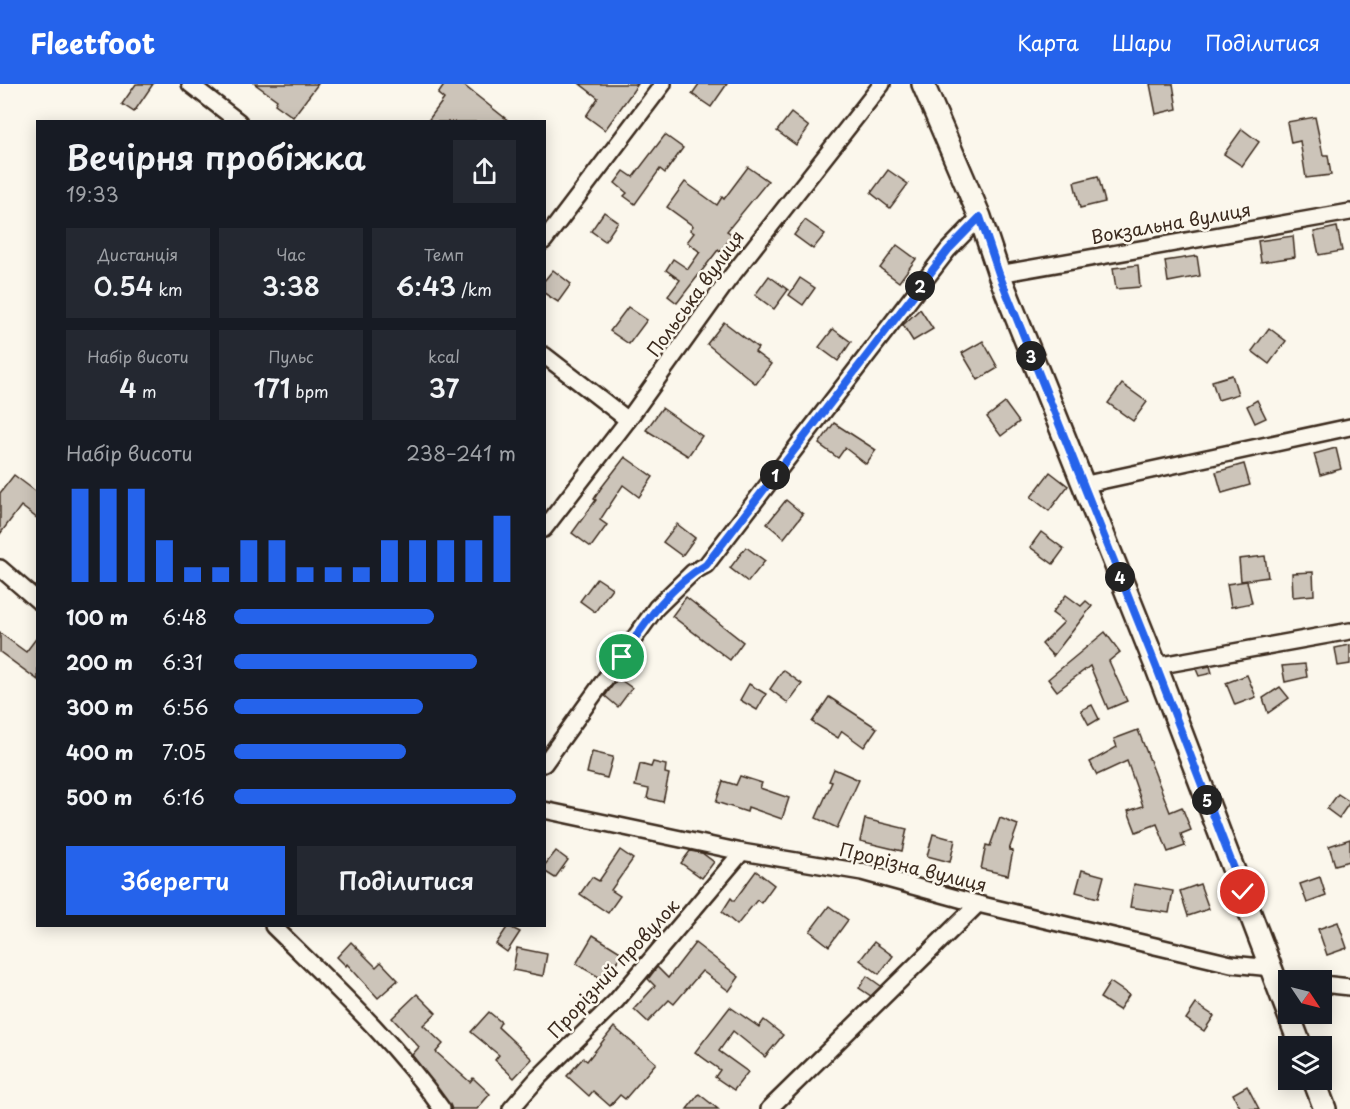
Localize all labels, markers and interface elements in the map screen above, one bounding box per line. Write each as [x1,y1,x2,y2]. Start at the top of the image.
text: Fleetfoot [30,21,155,64]
text: Карта [1017,26,1079,58]
text: Шари [1112,26,1172,58]
text: Поділитися [1205,26,1320,58]
text: Вечірня пробіжка [66,131,366,181]
button: share [453,140,516,203]
text: 19:33 [66,179,119,209]
street label: Вокзальна вулиця [1089,195,1253,250]
street label: Польська вулиця [640,224,750,362]
text: Дистанція [98,242,178,266]
text: Час [276,242,306,266]
text: Темп [424,242,464,266]
text: 0.54 [93,266,153,305]
text: 3:38 [262,266,320,305]
text: 6:43 [396,266,456,305]
pin: 2 [905,271,935,301]
text: 2 [914,274,926,298]
text: km [153,277,183,301]
text: /km [456,277,492,301]
pin: 3 [1016,341,1046,371]
text: Набір висоти [87,344,189,368]
text: Пульс [268,344,314,368]
text: kcal [428,344,460,368]
text: 3 [1026,344,1036,368]
text: 4 [119,368,137,407]
text: 171 [253,368,290,407]
text: 37 [429,368,459,407]
text: m [137,379,157,403]
text: bpm [290,379,329,403]
text: Набір висоти [66,438,193,468]
text: 238–241 m [406,438,516,468]
pin: 1 [760,460,790,490]
text: 1 [771,463,779,487]
pin: 4 [1105,562,1135,592]
text: 4 [1115,565,1125,589]
text: 100 m [66,602,128,632]
text: 6:48 [162,602,207,632]
pin [596,631,647,682]
icon: arrive [605,640,638,673]
text: 200 m [66,647,133,677]
text: 6:31 [162,647,203,677]
text: 300 m [66,692,134,722]
text: 6:56 [162,692,209,722]
text: 400 m [66,737,134,767]
text: 7:05 [162,737,206,767]
text: 500 m [66,782,133,812]
text: 6:16 [162,782,205,812]
pin: 5 [1192,785,1222,815]
text: 5 [1202,788,1212,812]
street label: Прорізна вулиця [837,835,990,898]
button: Зберегти [66,846,285,915]
button: Поділитися [297,846,516,915]
pin [1217,866,1268,917]
icon: check [1226,875,1259,908]
street label: Прорізний провулок [541,892,685,1044]
north arrow [1278,970,1332,1024]
map controls [1278,970,1332,1090]
button: layers [1278,1036,1332,1090]

